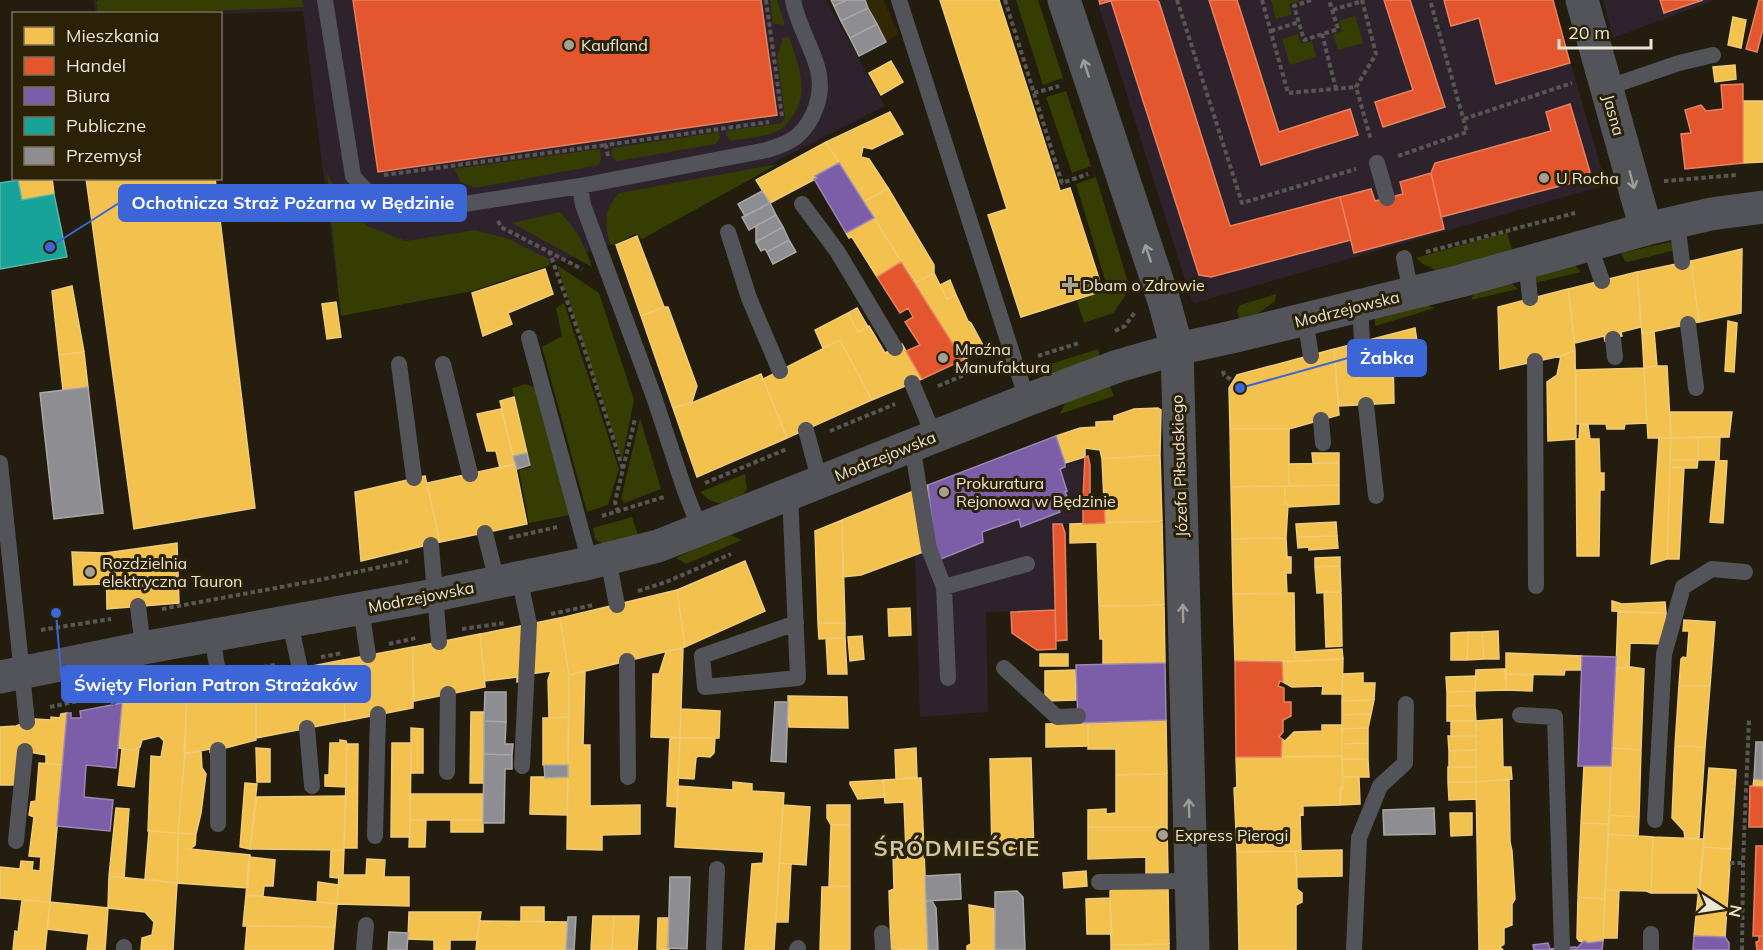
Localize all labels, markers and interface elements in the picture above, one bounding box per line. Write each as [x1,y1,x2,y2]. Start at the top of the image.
legend [12,12,222,180]
scale bar [1559,12,1650,50]
text: 20 m [1568,21,1610,44]
text: Mieszkania [66,24,159,47]
place label: Kaufland [581,35,648,55]
marker: Kaufland [562,38,576,52]
text: Handel [66,54,126,77]
one-way arrow [1080,59,1091,78]
text: Biura [66,84,110,107]
street label: Jasna [1599,92,1629,138]
text: Publiczne [66,114,146,137]
text: Przemysł [66,144,142,167]
place label: U Rocha [1556,168,1619,188]
one-way arrow [1627,170,1639,189]
marker: U Rocha [1537,171,1551,185]
callout: Ochotnicza Straż Pożarna w Będzinie [119,185,466,221]
text: Ochotnicza Straż Pożarna w Będzinie [132,191,455,214]
one-way arrow [1142,244,1153,263]
place label: Dbam o Zdrowie [1082,275,1205,295]
marker: Dbam o Zdrowie [1063,278,1077,292]
street label: Modrzejowska [1292,286,1402,332]
place label: Mroźna Manufaktura [955,339,1050,377]
callout: Żabka [1348,340,1426,376]
text: Żabka [1360,346,1414,369]
marker: Mroźna Manufaktura [936,351,950,365]
street label: Józefa Piłsudskiego [1167,394,1191,538]
street label: Modrzejowska [831,427,939,485]
place label: Prokuratura Rejonowa w Będzinie [956,473,1116,511]
marker: Prokuratura Rejonowa w Będzinie [937,485,951,499]
place label: Rozdzielnia elektryczna Tauron [102,553,242,591]
marker: Rozdzielnia elektryczna Tauron [83,565,97,579]
street label: Modrzejowska [366,577,476,617]
one-way arrow [1178,603,1189,623]
callout: Święty Florian Patron Strażaków [62,666,370,702]
text: Święty Florian Patron Strażaków [74,673,358,696]
one-way arrow [1183,798,1194,818]
place label: Express Pierogi [1175,825,1288,845]
marker: Express Pierogi [1156,828,1170,842]
district label: ŚRÓDMIEŚCIE [874,834,1040,862]
north arrow [1691,878,1751,938]
text: N [1725,903,1747,919]

